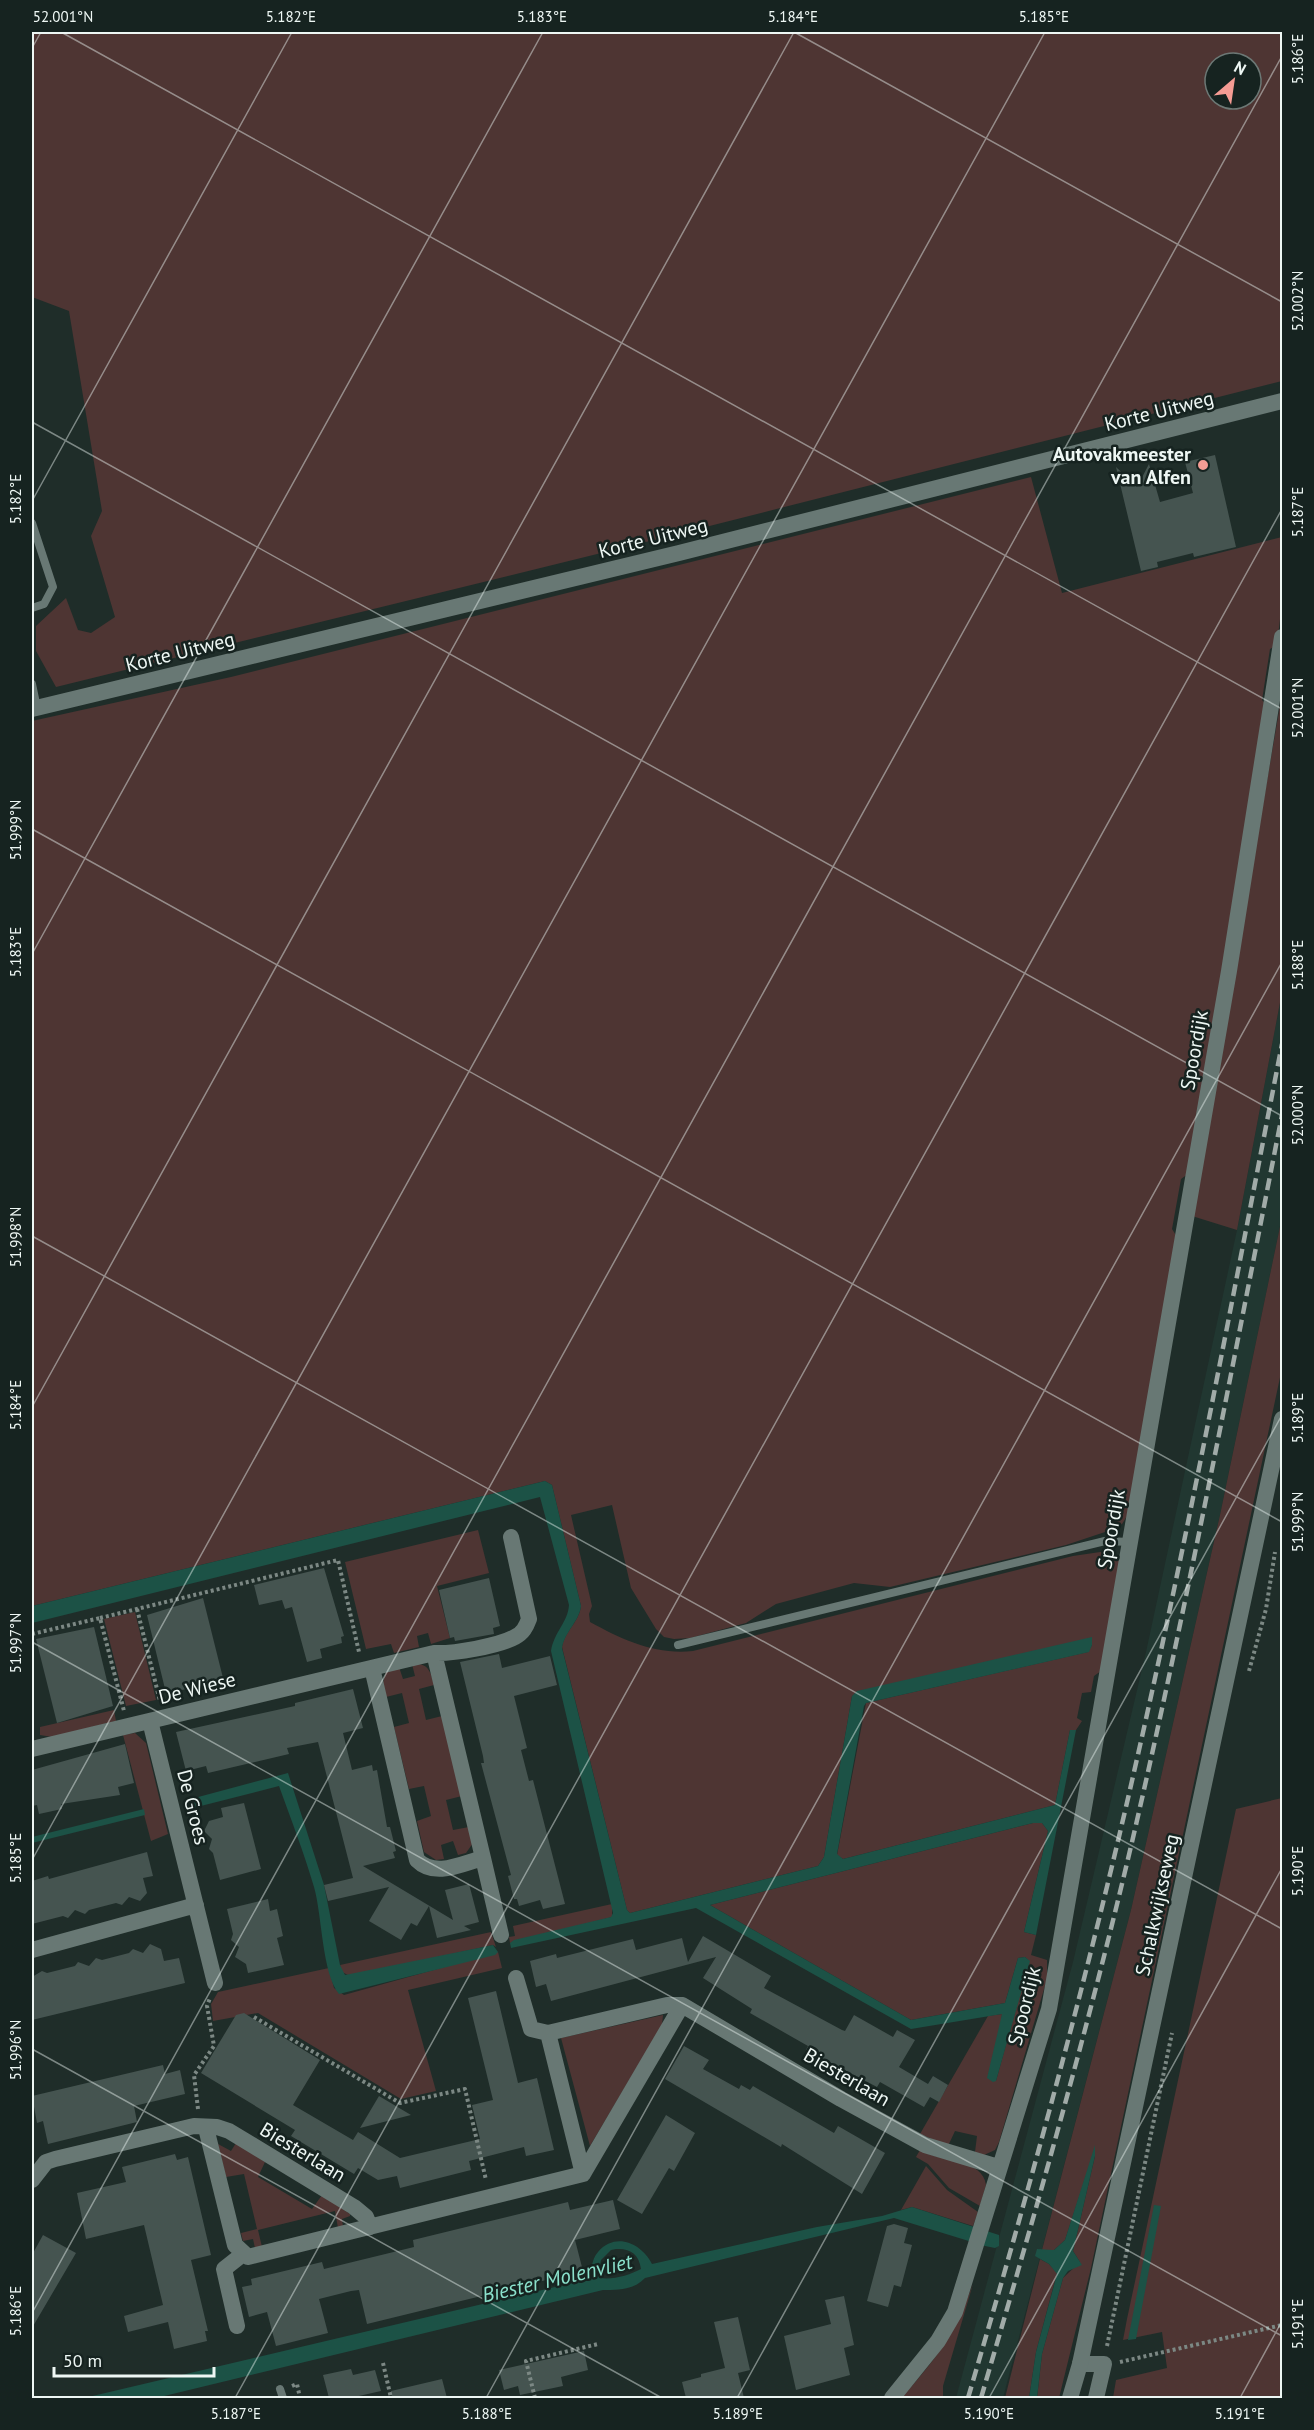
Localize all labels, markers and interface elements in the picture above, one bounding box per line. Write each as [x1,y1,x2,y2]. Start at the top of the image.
text: 52.001°N [33,7,93,26]
text: 5.182°E [266,7,316,26]
text: 5.183°E [517,7,567,26]
text: 5.184°E [768,7,818,26]
text: 5.185°E [1019,7,1069,26]
text: 5.186°E [1288,34,1307,84]
north arrow [1203,51,1263,111]
text: N [1231,57,1250,79]
text: 52.002°N [1288,271,1307,331]
street label: Korte Uitweg [1102,385,1216,437]
place label: Autovakmeester van Alfen [1053,441,1191,490]
marker: Autovakmeester van Alfen [1196,458,1210,472]
text: 5.182°E [6,474,25,524]
text: 5.187°E [1288,487,1307,537]
street label: Korte Uitweg [596,512,710,564]
street label: Korte Uitweg [123,626,237,678]
text: 52.001°N [1288,678,1307,738]
text: 51.999°N [6,800,25,860]
text: 5.183°E [6,927,25,977]
text: 5.188°E [1288,940,1307,990]
street label: Spoordijk [1174,1008,1214,1092]
text: 52.000°N [1288,1085,1307,1145]
text: 51.998°N [6,1207,25,1267]
text: 5.184°E [6,1380,25,1430]
text: 5.189°E [1288,1393,1307,1443]
street label: Spoordijk [1091,1487,1131,1571]
text: 51.999°N [1288,1492,1307,1552]
text: 51.997°N [6,1613,25,1673]
street label: De Wiese [156,1666,238,1710]
street label: De Groes [171,1767,215,1847]
street label: Schalkwijkseweg [1129,1832,1185,1978]
text: 5.185°E [6,1833,25,1883]
text: 5.190°E [1288,1846,1307,1896]
street label: Spoordijk [1002,1963,1046,2048]
text: 51.996°N [6,2020,25,2080]
street label: Biesterlaan [799,2042,895,2112]
street label: Biesterlaan [255,2116,351,2188]
water label: Biester Molenvliet [479,2247,636,2308]
text: 5.186°E [6,2286,25,2336]
text: 5.191°E [1288,2299,1307,2349]
scale bar [54,2340,214,2378]
text: 50 m [63,2349,102,2372]
text: 5.187°E [211,2404,261,2423]
text: 5.188°E [462,2404,512,2423]
text: 5.189°E [713,2404,763,2423]
text: 5.190°E [964,2404,1014,2423]
text: 5.191°E [1215,2404,1265,2423]

